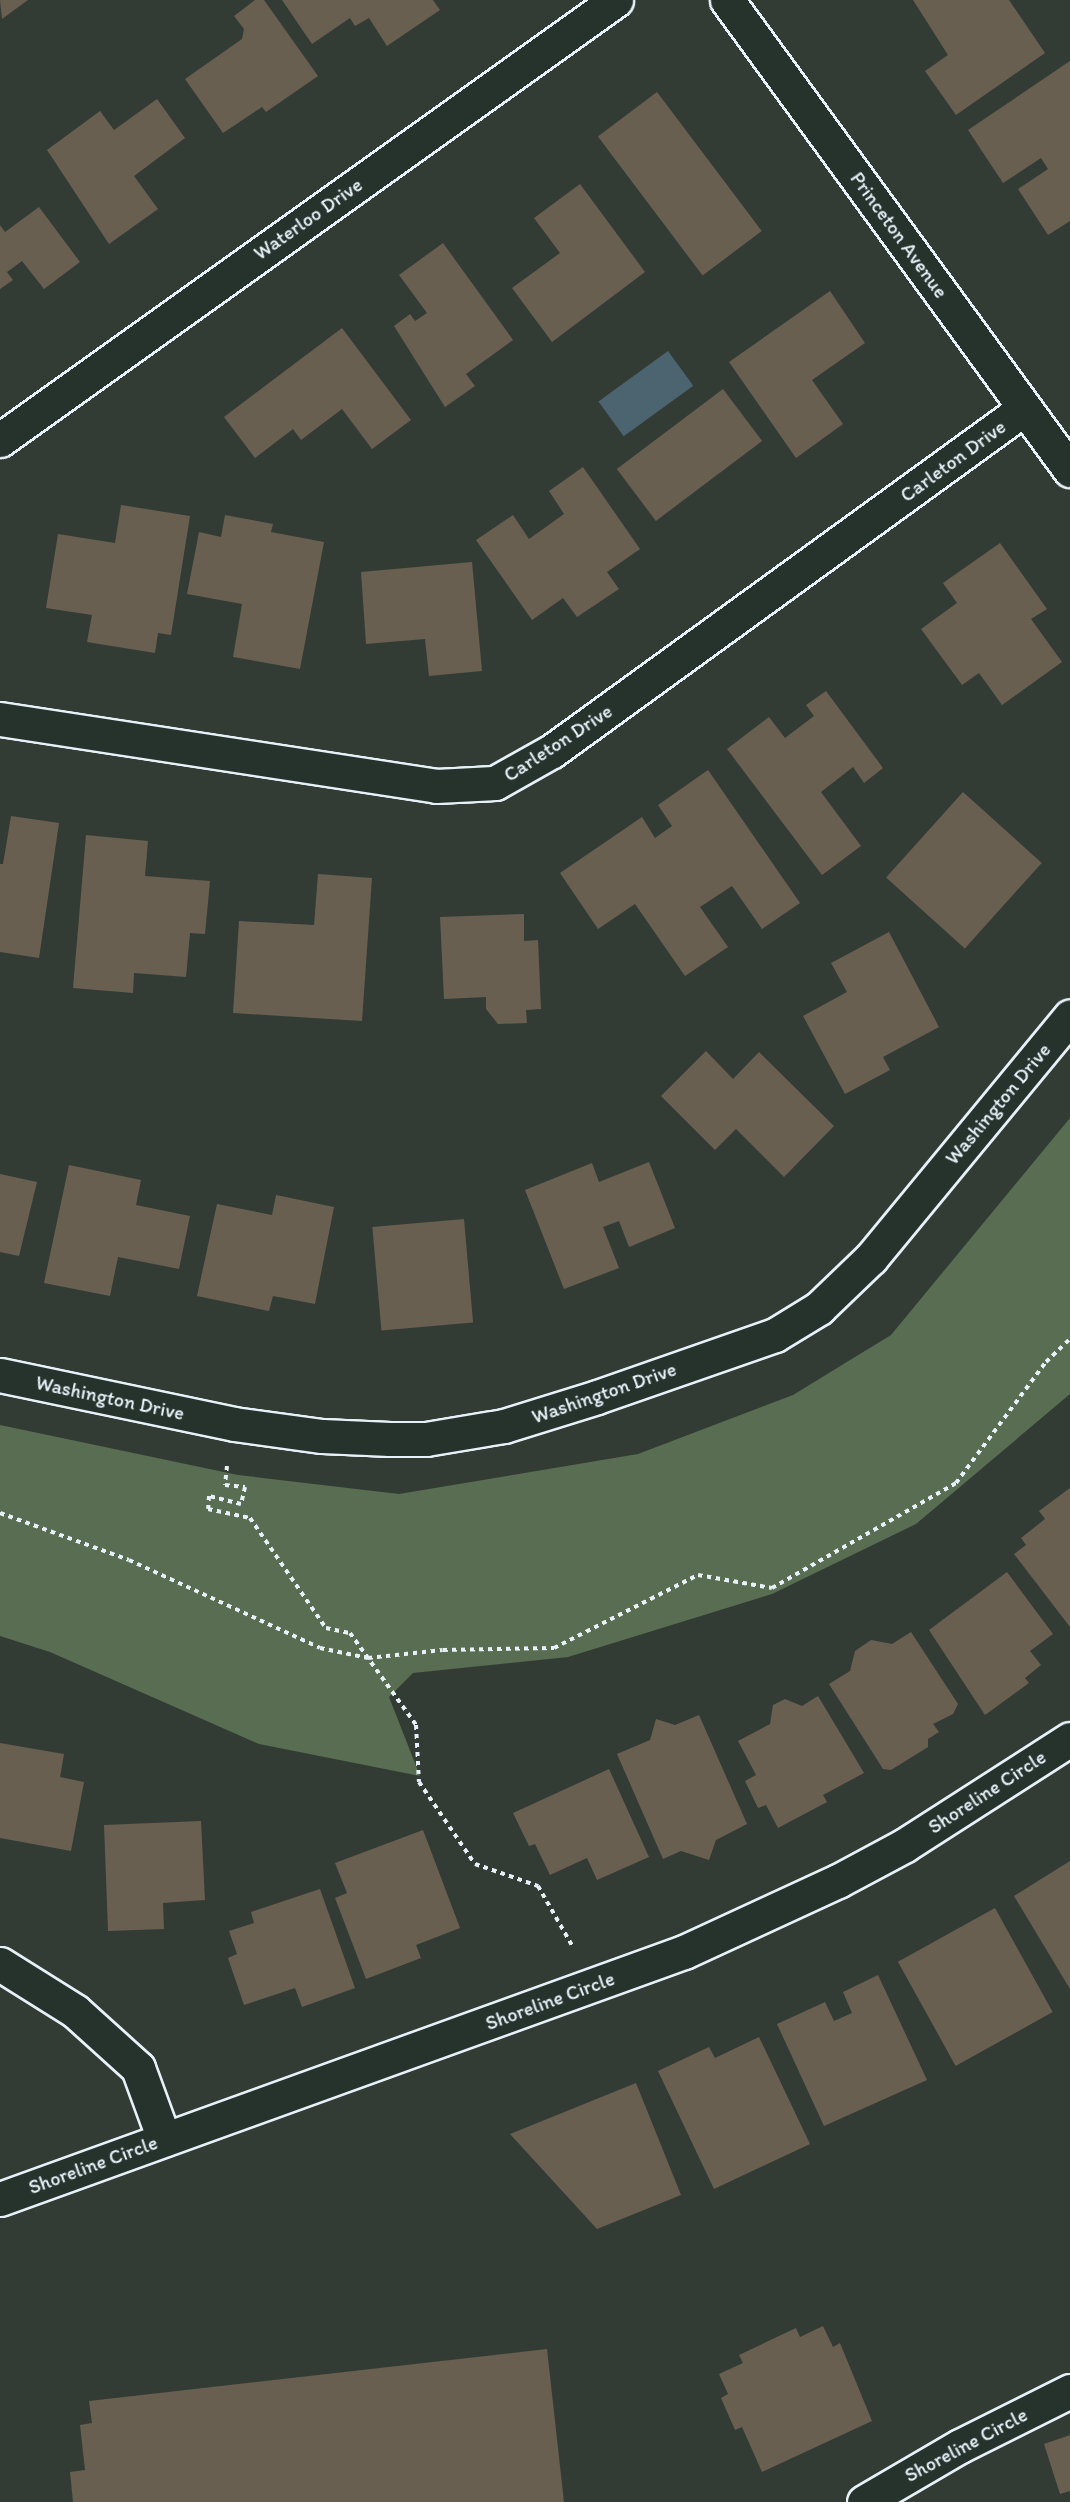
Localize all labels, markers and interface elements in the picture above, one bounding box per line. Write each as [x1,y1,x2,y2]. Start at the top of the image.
street label: Princeton Avenue [845,168,953,302]
street label: Waterloo Drive [249,173,367,265]
street label: Carleton Drive [895,415,1011,507]
street label: Carleton Drive [499,699,617,787]
street label: Washington Drive [940,1038,1056,1170]
street label: Washington Drive [529,1357,679,1429]
street label: Washington Drive [34,1371,186,1425]
street label: Shoreline Circle [924,1745,1050,1839]
street label: Shoreline Circle [482,1967,618,2035]
street label: Shoreline Circle [25,2131,161,2199]
street label: Shoreline Circle [901,2403,1031,2487]

